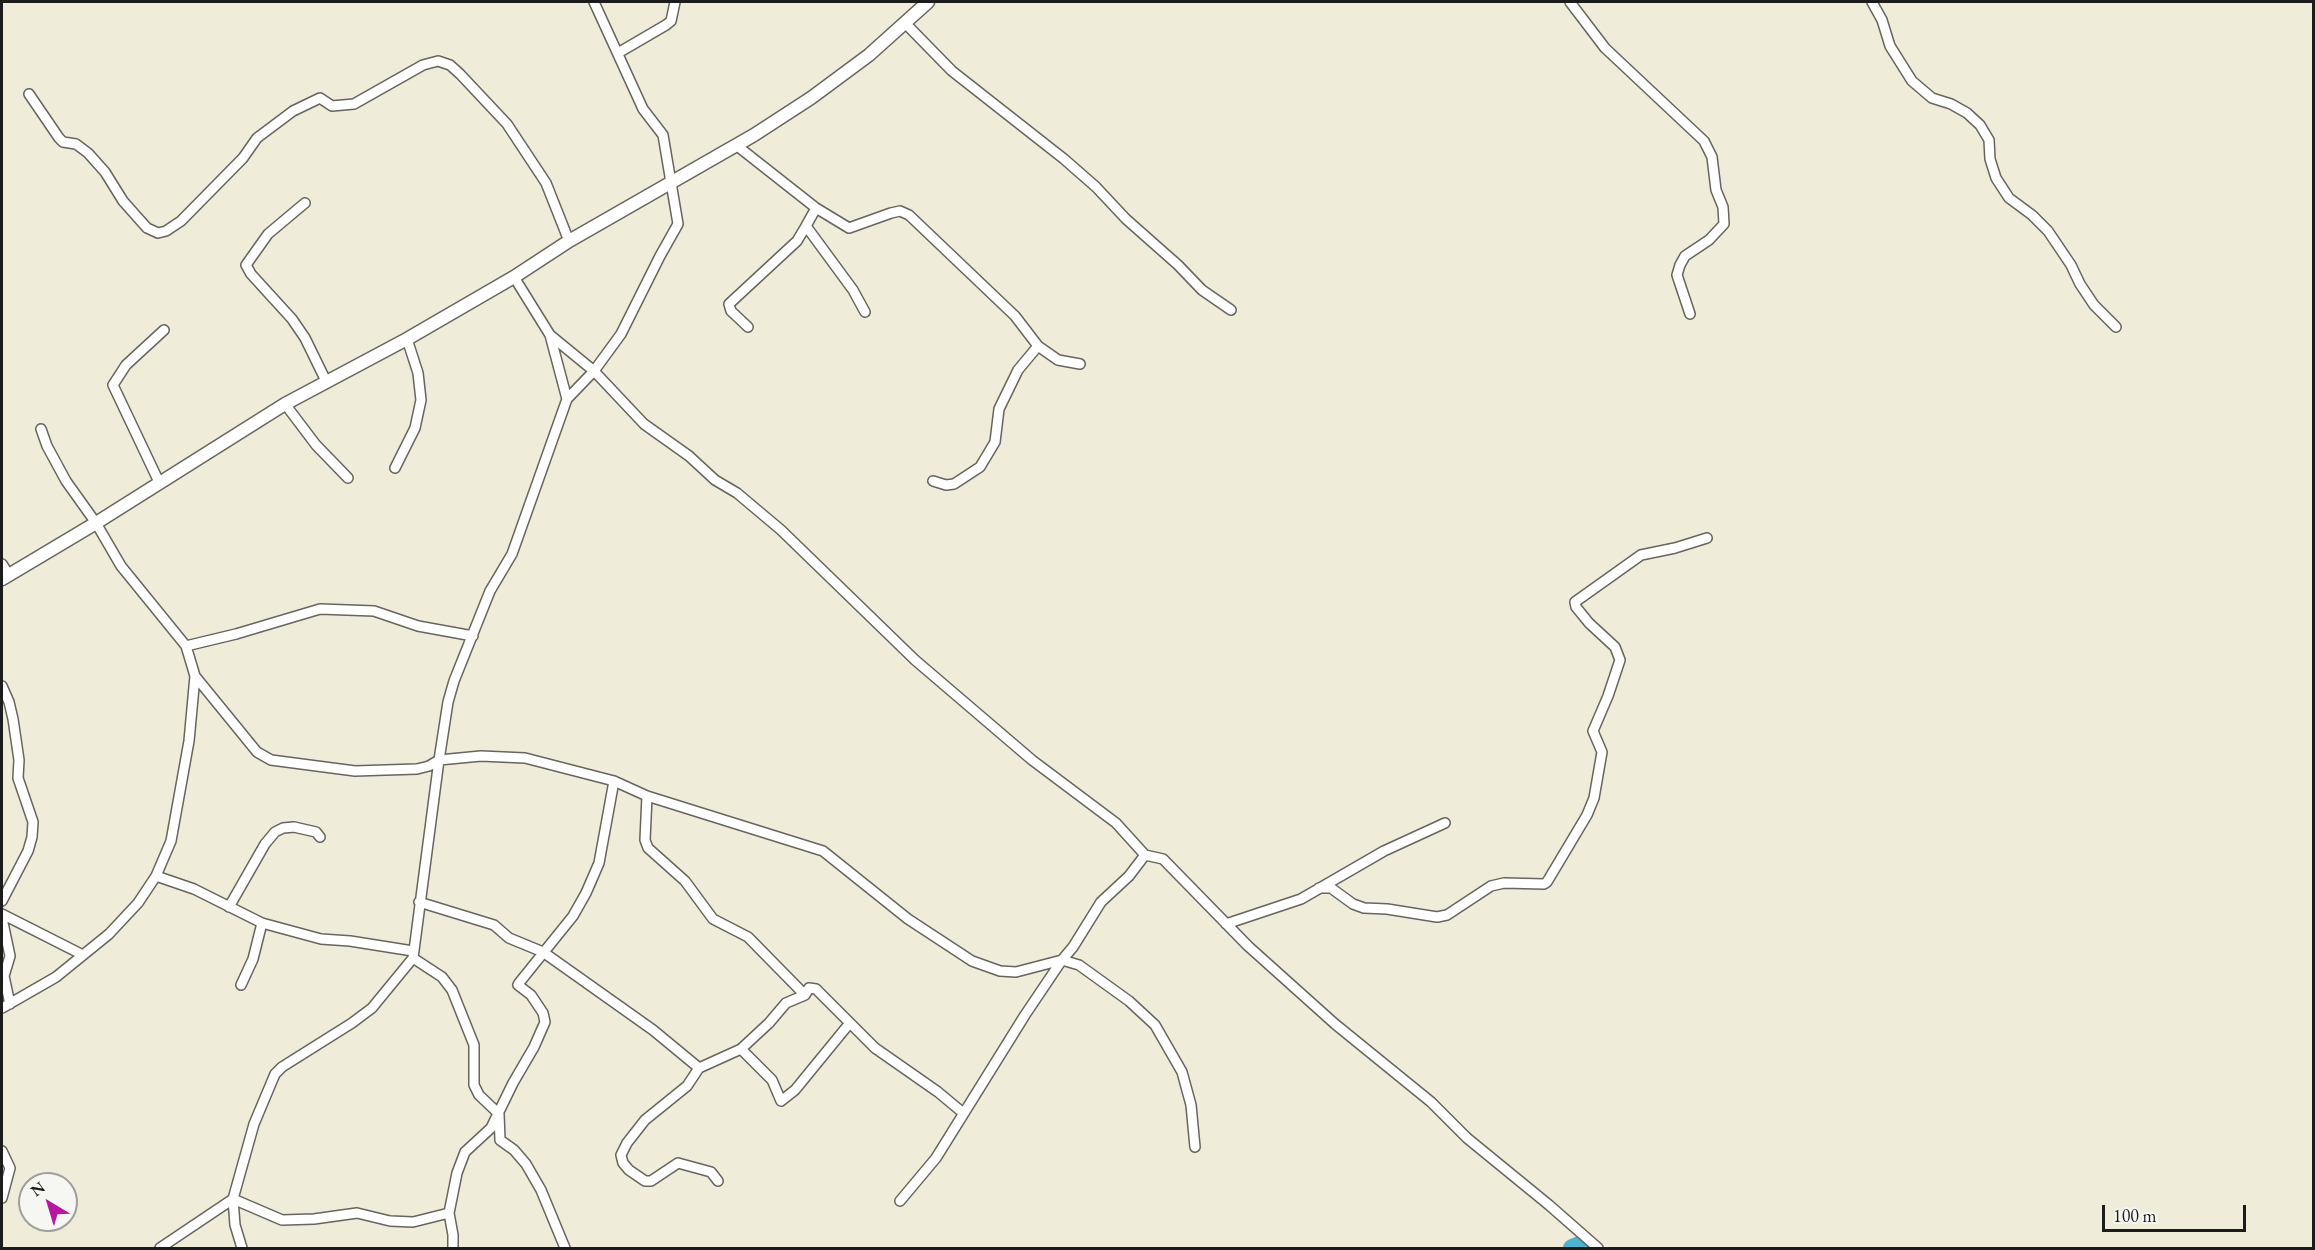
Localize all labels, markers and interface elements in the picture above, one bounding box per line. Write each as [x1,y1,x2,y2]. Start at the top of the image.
north arrow [18,1172,78,1232]
text: N [26,1177,49,1201]
scale bar [2105,1193,2249,1231]
text: 100 m [2113,1204,2157,1227]

